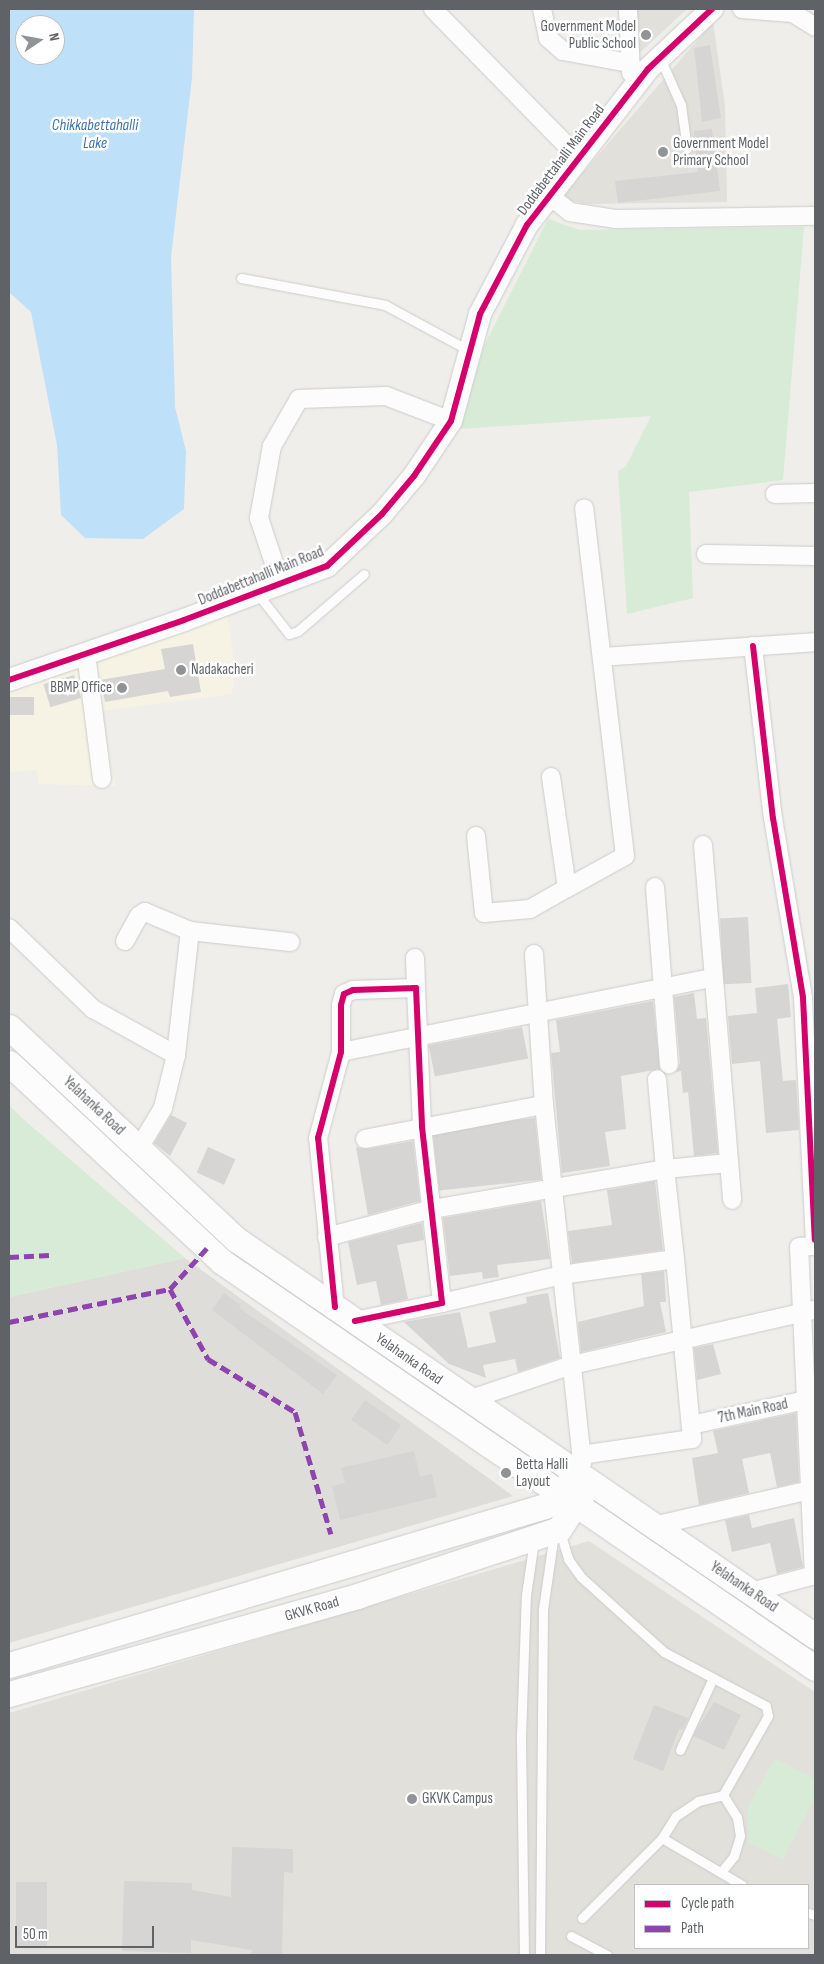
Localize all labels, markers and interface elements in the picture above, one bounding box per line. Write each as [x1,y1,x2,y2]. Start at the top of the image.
north arrow [15,15,65,65]
place label: Government Model Public School [541,17,636,52]
marker: Government Model Public School [640,29,652,41]
text: N [45,32,63,42]
street label: Doddabettahalli Main Road [514,101,608,219]
water label: Chikkabettahalli Lake [52,116,138,154]
place label: Government Model Primary School [673,134,768,169]
marker: Government Model Primary School [657,146,669,158]
street label: Doddabettahalli Main Road [196,543,326,609]
place label: Nadakacheri [191,661,254,679]
marker: Nadakacheri [175,664,187,676]
place label: BBMP Office [50,679,112,697]
marker: BBMP Office [116,682,128,694]
street label: Yelahanka Road [59,1073,129,1139]
street label: Yelahanka Road [372,1329,446,1389]
street label: 7th Main Road [717,1395,789,1427]
place label: Betta Halli Layout [516,1455,568,1490]
marker: Betta Halli Layout [500,1467,512,1479]
street label: Yelahanka Road [707,1558,781,1616]
street label: GKVK Road [283,1593,341,1625]
place label: GKVK Campus [422,1790,493,1808]
marker: GKVK Campus [406,1793,418,1805]
legend [634,1884,809,1949]
text: Cycle path [681,1894,734,1913]
scale bar [18,1916,156,1948]
text: Path [681,1919,704,1938]
text: 50 m [23,1925,48,1944]

